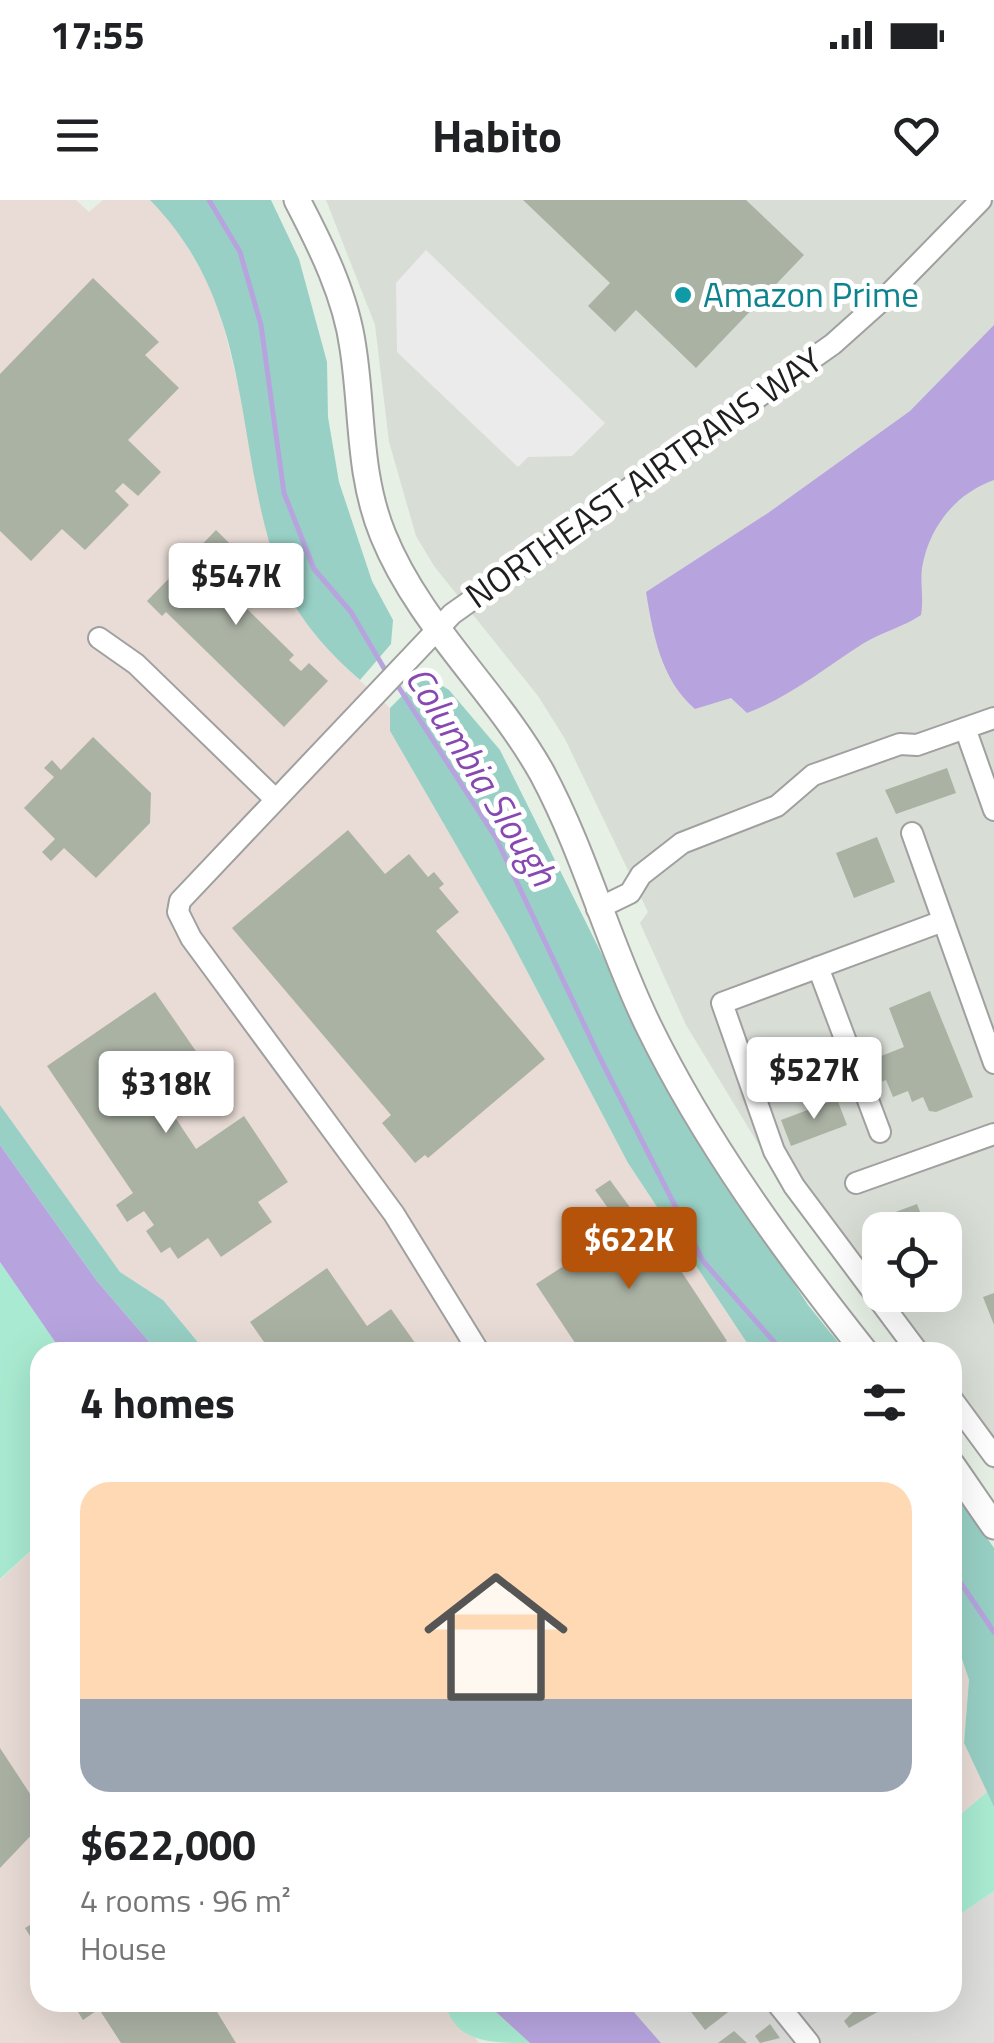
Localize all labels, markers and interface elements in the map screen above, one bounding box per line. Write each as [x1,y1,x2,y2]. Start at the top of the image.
text: 17:55 [50,6,145,64]
text: Habito [432,101,562,169]
icon: menu [50,108,105,163]
icon: heart [889,108,944,163]
place label: Amazon Prime [703,267,919,321]
marker: Amazon Prime [672,284,694,306]
street label: NORTHEAST AIRTRANS WAY [454,333,833,621]
pin: $547K [166,543,306,628]
text: $547K [191,551,281,599]
water label: Columbia Slough [391,654,573,898]
pin: $527K [744,1037,884,1122]
text: $527K [769,1045,859,1093]
pin: $318K [96,1051,236,1136]
text: $318K [121,1059,211,1107]
pin: $622K [559,1207,699,1292]
map controls [862,1212,962,1312]
button: locate [862,1212,962,1312]
text: $622K [584,1215,674,1263]
text: 4 homes [80,1370,235,1434]
icon: filters [857,1375,912,1430]
icon: home [406,1547,586,1727]
text: $622,000 [80,1812,256,1876]
text: 4 rooms · 96 m² [80,1876,291,1924]
text: House [80,1924,166,1972]

